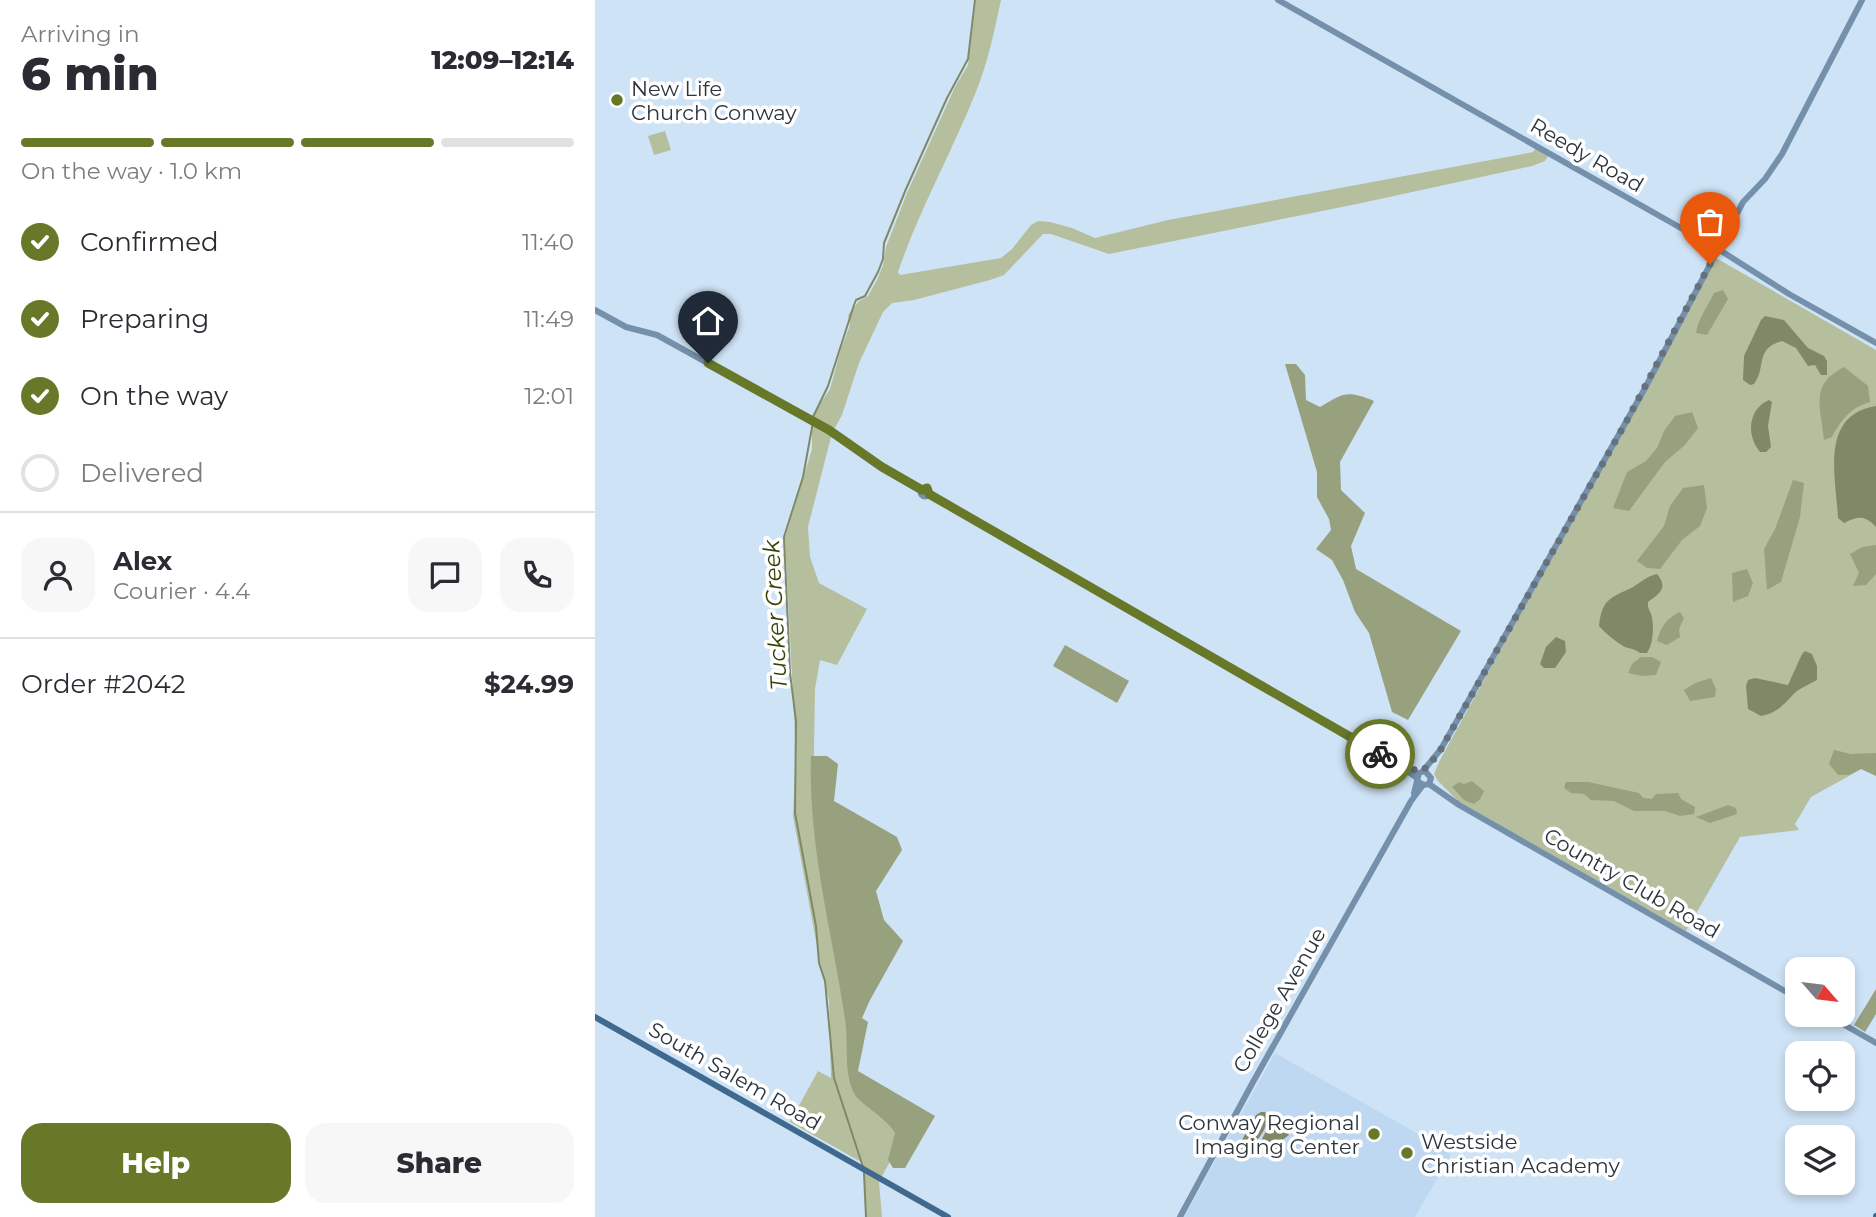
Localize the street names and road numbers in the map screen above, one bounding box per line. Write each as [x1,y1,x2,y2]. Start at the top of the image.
street label: Reedy Road [1526,113,1648,197]
street label: Country Club Road [1540,822,1724,944]
street label: College Avenue [1227,923,1331,1077]
street label: South Salem Road [644,1016,826,1136]

